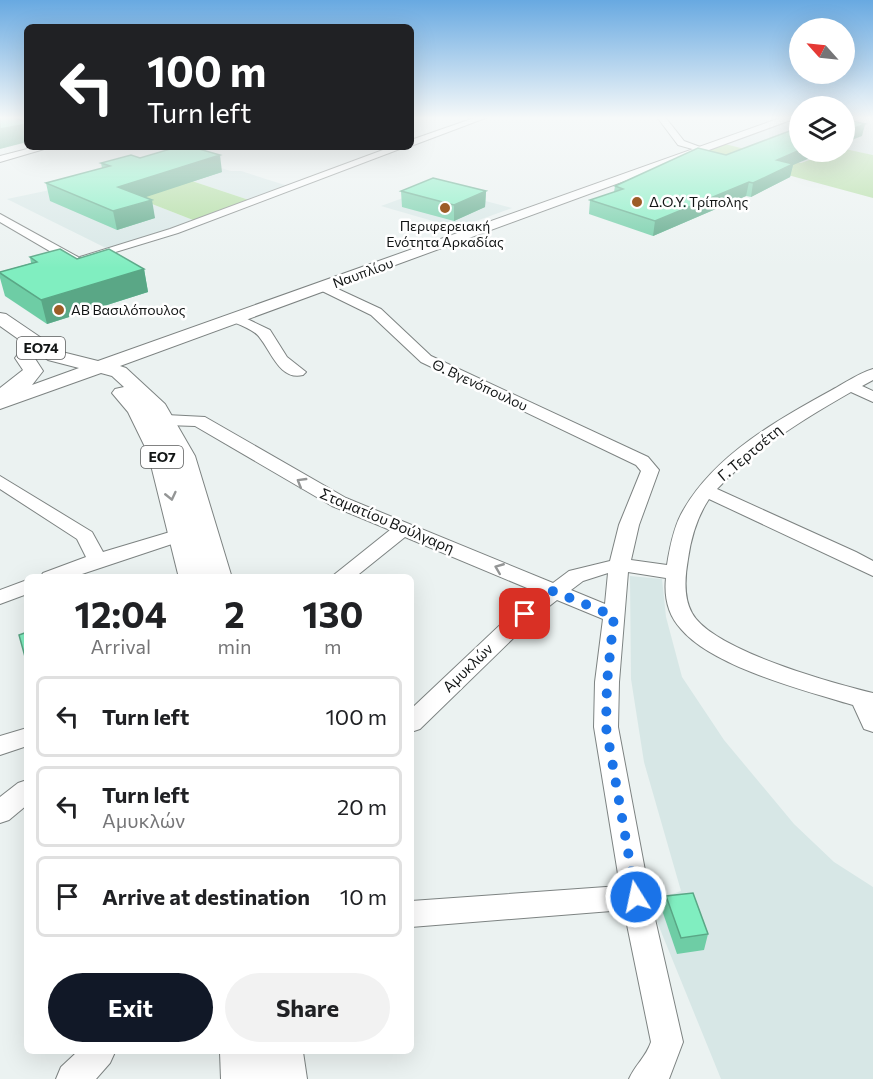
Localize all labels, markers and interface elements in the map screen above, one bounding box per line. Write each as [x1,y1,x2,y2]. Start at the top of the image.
north arrow [789,18,855,84]
map controls [789,18,855,162]
text: 100 m [147,44,267,96]
icon: left [48,48,126,126]
text: Turn left [147,96,251,129]
button: layers [789,96,855,162]
place label: Δ.Ο.Υ. Τρίπολης [649,193,748,210]
marker: Δ.Ο.Υ. Τρίπολης [630,195,644,209]
marker: Περιφερειακή Ενότητα Αρκαδίας [438,201,452,215]
place label: Περιφερειακή Ενότητα Αρκαδίας [386,217,504,250]
street label: Ναυπλίου [330,254,396,291]
place label: ΑΒ Βασιλόπουλος [71,301,186,318]
marker: ΑΒ Βασιλόπουλος [52,303,66,317]
road number: ΕΟ74 [17,337,65,359]
street label: Θ. Βγενόπουλου [430,355,531,414]
street label: Γ. Τερτσέτη [714,420,785,484]
road number: ΕΟ7 [141,446,183,468]
one-way arrow [297,478,307,489]
street label: Σταματίου Βούλγαρη [318,484,457,556]
one-way arrow [164,491,177,501]
one-way arrow [494,563,505,575]
pin [499,588,550,639]
text: 12:04 [75,591,167,635]
text: 2 [224,591,245,635]
text: 130 [302,591,363,635]
icon: arrive [508,597,541,630]
text: Arrival [91,634,151,658]
text: min [218,634,252,658]
text: m [324,634,342,658]
street label: Αμυκλών [439,639,496,695]
icon: left [51,700,84,733]
text: Turn left [102,703,189,730]
text: 100 m [325,703,387,730]
text: Turn left [102,781,189,808]
icon: left [51,790,84,823]
text: 20 m [337,793,387,820]
text: Αμυκλών [102,808,185,832]
position arrow [604,865,668,929]
icon: arrive [51,880,84,913]
text: Arrive at destination [102,883,310,910]
text: 10 m [340,883,387,910]
button: Exit [48,973,213,1042]
button: Share [225,973,390,1042]

